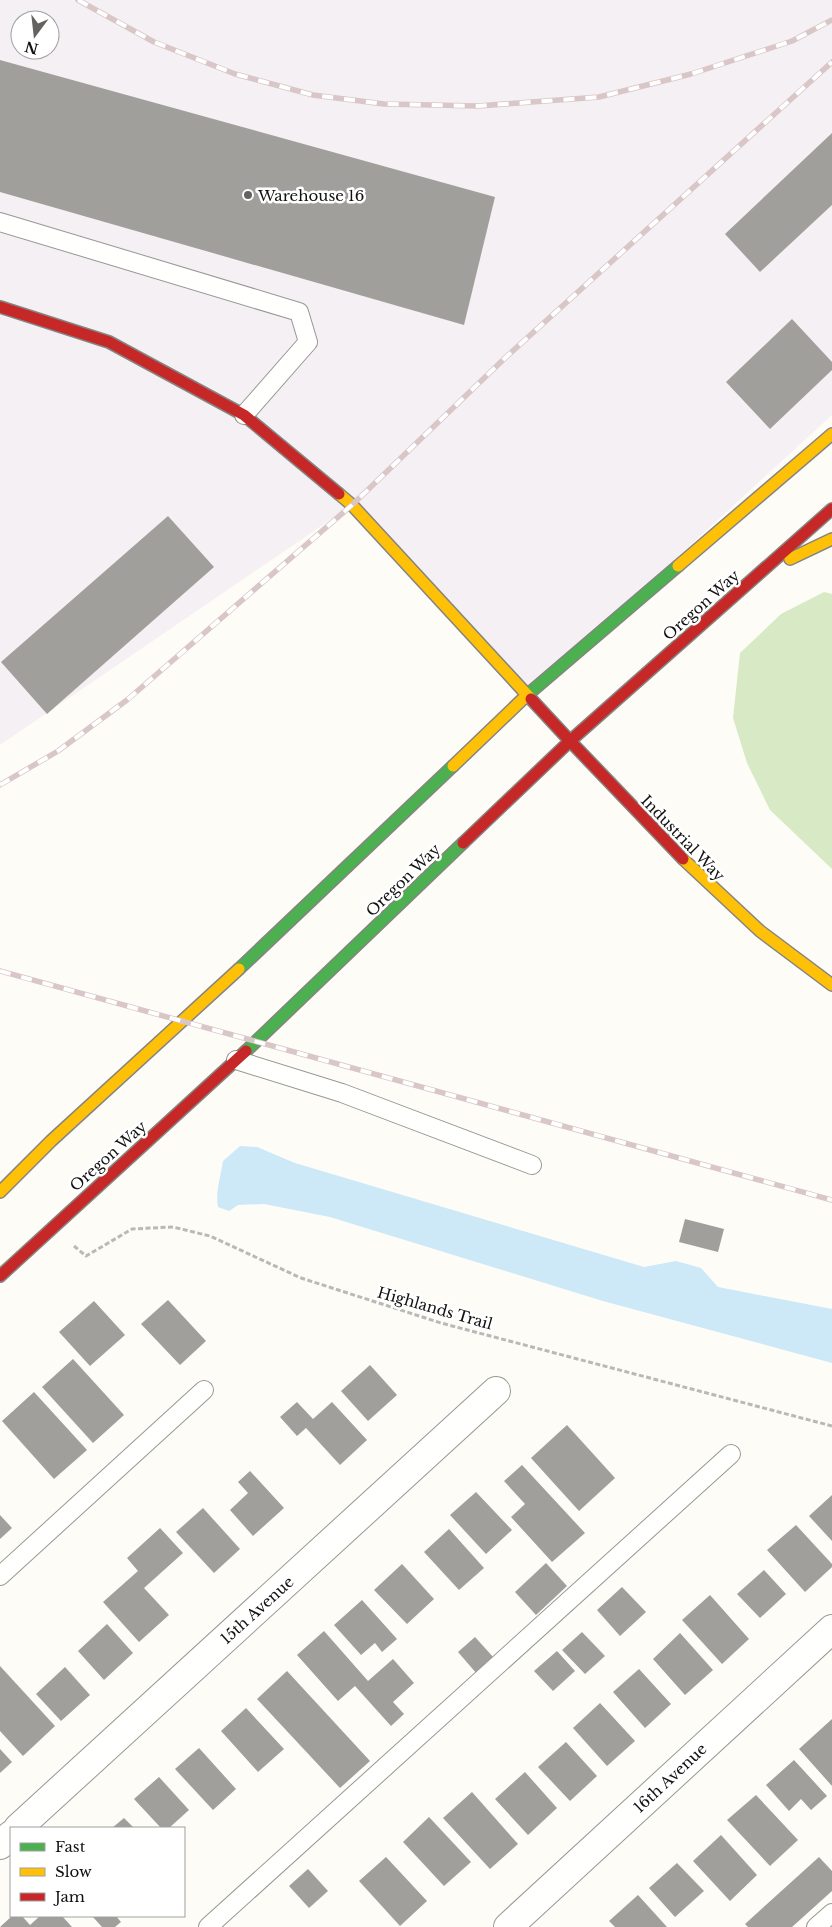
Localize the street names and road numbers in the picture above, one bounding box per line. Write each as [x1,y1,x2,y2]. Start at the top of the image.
street label: Oregon Way [659,565,743,644]
street label: Industrial Way [637,791,729,885]
street label: Oregon Way [362,839,445,920]
street label: Oregon Way [66,1116,150,1195]
street label: Highlands Trail [375,1282,495,1334]
street label: 15th Avenue [216,1572,298,1648]
street label: 16th Avenue [629,1739,711,1817]

